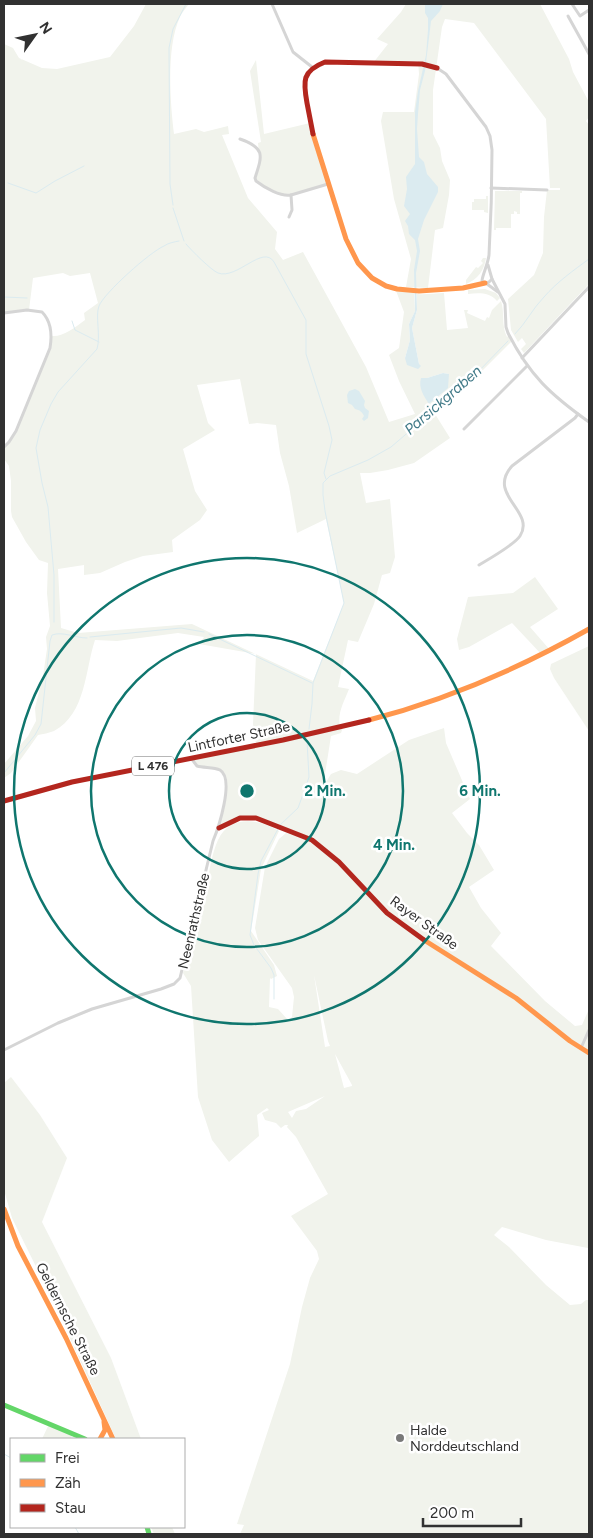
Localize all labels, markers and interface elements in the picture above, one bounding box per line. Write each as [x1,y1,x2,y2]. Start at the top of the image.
north arrow [10,10,60,60]
text: N [35,19,56,37]
water label: Parsickgraben [401,362,485,438]
street label: Lintforter Straße [186,718,292,756]
road number: L 476 [132,756,174,776]
centre of rings [238,782,256,800]
text: 2 Min. [304,782,346,800]
text: 6 Min. [459,782,501,800]
text: 4 Min. [373,836,415,854]
street label: Neenrathstraße [175,871,213,971]
street label: Rayer Straße [387,893,462,954]
street label: Geldernsche Straße [32,1260,104,1378]
place label: Halde Norddeutschland [410,1422,519,1455]
marker: Halde Norddeutschland [394,1432,406,1444]
legend [10,1438,185,1528]
text: Frei [55,1449,80,1467]
text: Zäh [55,1474,81,1492]
scale bar [423,1496,520,1528]
text: Stau [55,1499,86,1517]
text: 200 m [430,1504,474,1522]

